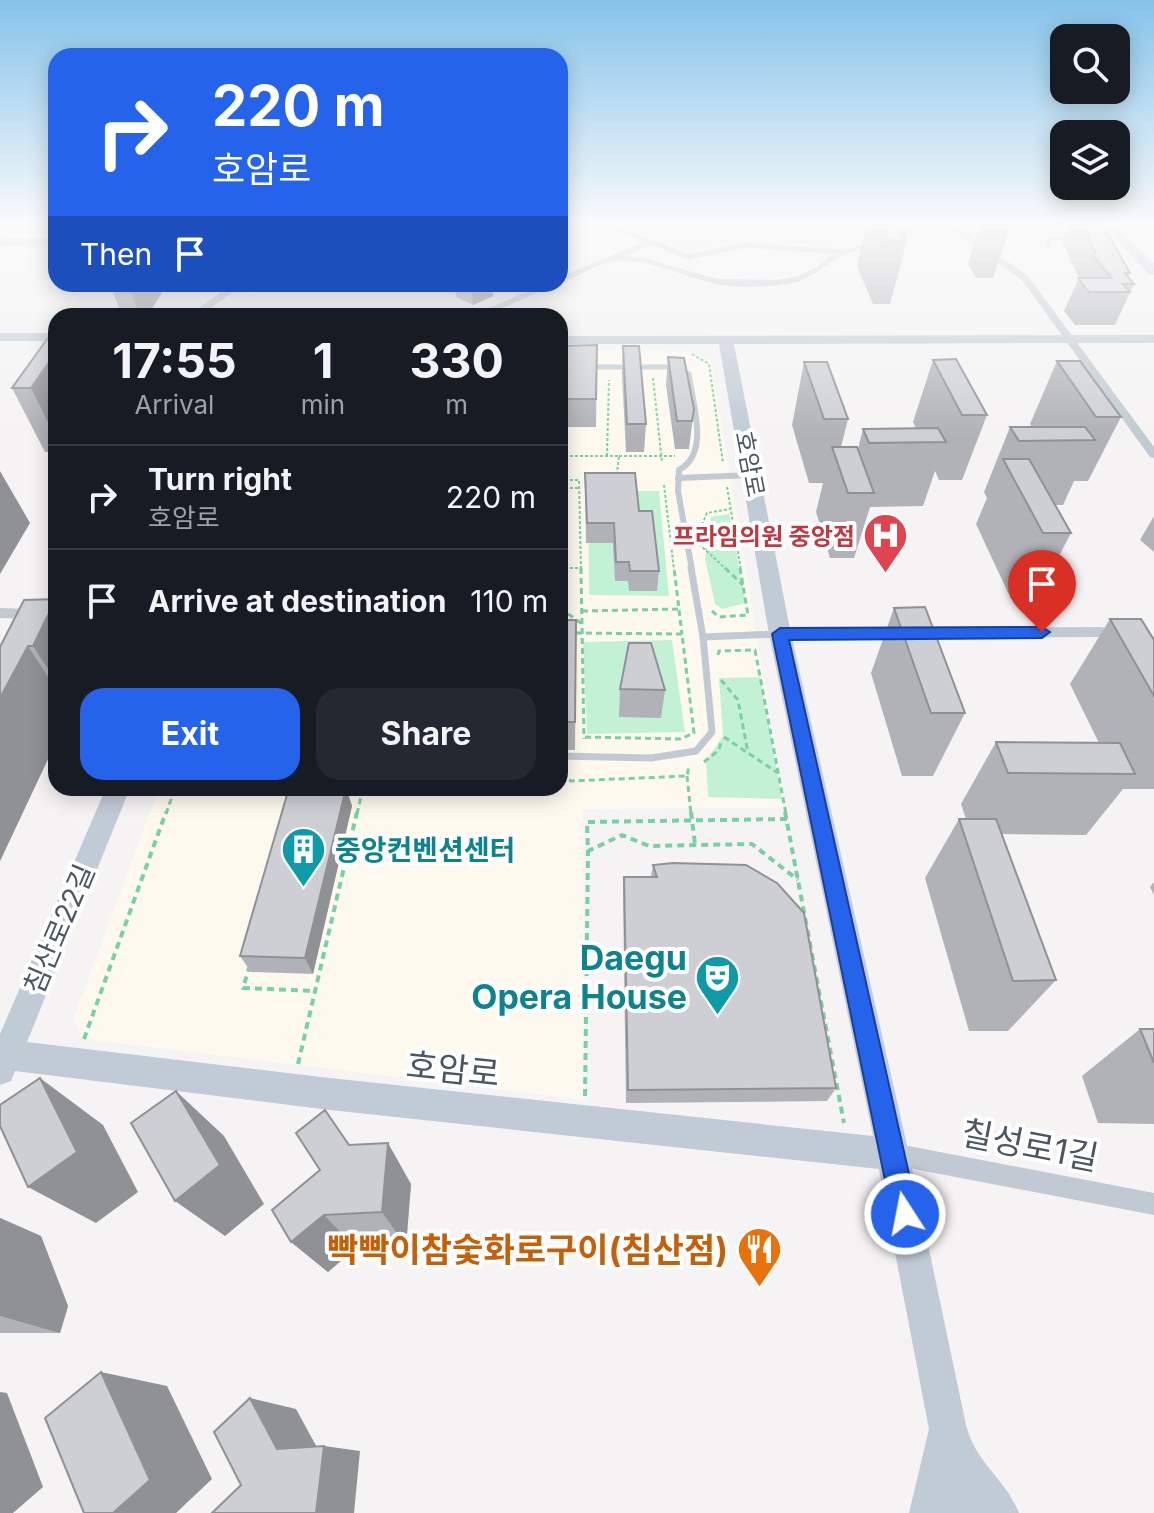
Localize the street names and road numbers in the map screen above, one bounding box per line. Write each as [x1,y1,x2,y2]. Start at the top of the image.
street label: 호암로 [729,429,771,499]
street label: 침산로22길 [17,859,101,999]
street label: 호암로 [404,1044,502,1094]
street label: 칠성로1길 [958,1112,1102,1178]

